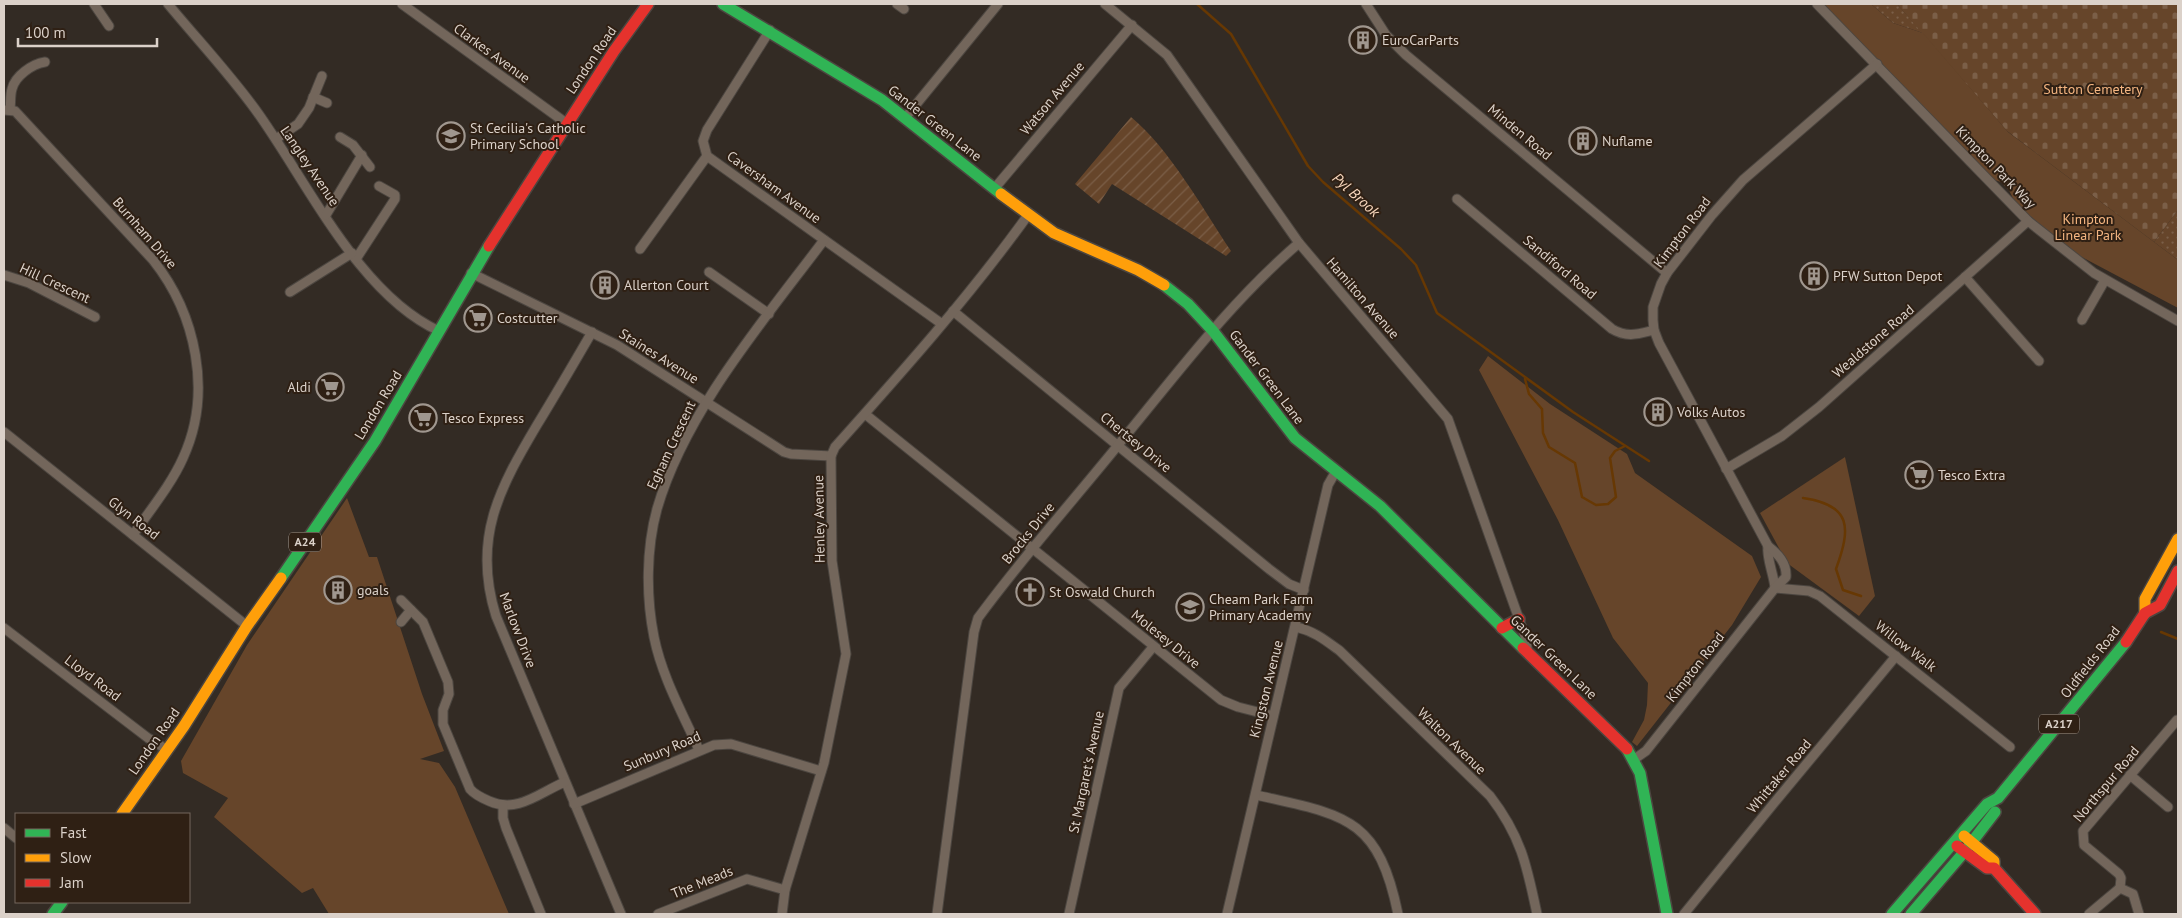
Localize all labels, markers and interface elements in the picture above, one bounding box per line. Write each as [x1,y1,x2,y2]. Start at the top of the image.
scale bar [18,15,156,47]
street label: Clarkes Avenue [450,19,534,87]
text: 100 m [25,23,66,42]
street label: London Road [562,23,620,97]
building icon: EuroCarParts [1348,25,1378,55]
place label: EuroCarParts [1382,31,1459,49]
street label: Watson Avenue [1016,57,1088,139]
park label: Sutton Cemetery [2043,80,2143,98]
street label: Gander Green Lane [885,81,985,165]
street label: Minden Road [1484,100,1556,164]
place label: St Cecilia's Catholic Primary School [470,119,586,153]
school or university icon: St Cecilia's Catholic Primary School [436,121,466,151]
street label: Langley Avenue [277,122,343,210]
street label: Kimpton Park Way [1952,122,2040,212]
building icon: Nuflame [1568,126,1598,156]
place label: Nuflame [1602,132,1653,150]
street label: Caversham Avenue [723,147,825,227]
water label: Pyl Brook [1329,168,1385,222]
street label: Burnham Drive [109,193,181,273]
street label: Kimpton Road [1649,193,1715,271]
park label: Kimpton Linear Park [2055,210,2122,244]
street label: Sandiford Road [1519,231,1601,303]
street label: Hamilton Avenue [1323,253,1403,343]
street label: Hill Crescent [17,259,94,307]
building icon: PFW Sutton Depot [1799,261,1829,291]
place label: PFW Sutton Depot [1833,267,1943,285]
building icon: Allerton Court [590,270,620,300]
place label: Allerton Court [624,276,709,294]
street label: Wealdstone Road [1828,300,1918,382]
supermarket icon: Costcutter [463,303,493,333]
place label: Costcutter [497,309,558,327]
street label: Staines Avenue [616,324,702,388]
street label: Gander Green Lane [1226,326,1308,428]
street label: London Road [350,367,406,443]
supermarket icon: Aldi [315,372,345,402]
place label: Aldi [287,378,311,396]
building icon: Volks Autos [1643,397,1673,427]
street label: Egham Crescent [643,398,699,492]
supermarket icon: Tesco Express [408,403,438,433]
place label: Volks Autos [1676,403,1745,421]
street label: Chertsey Drive [1097,408,1175,476]
place label: Tesco Express [442,409,524,427]
supermarket icon: Tesco Extra [1904,460,1934,490]
place label: Tesco Extra [1938,466,2005,484]
street label: Henley Avenue [809,475,829,563]
street label: Glyn Road [105,492,163,544]
street label: Brocks Drive [998,498,1058,568]
road number: A24 [289,532,321,552]
building icon: goals [323,575,353,605]
church icon: St Oswald Church [1015,577,1045,607]
place label: goals [357,581,389,599]
place label: St Oswald Church [1049,583,1155,601]
street label: Marlow Drive [495,590,541,670]
place label: Cheam Park Farm Primary Academy [1209,590,1313,624]
school or university icon: Cheam Park Farm Primary Academy [1175,592,1205,622]
street label: Molesey Drive [1128,606,1204,672]
street label: Gander Green Lane [1507,611,1601,703]
street label: Willow Walk [1872,616,1941,676]
street label: Oldfields Road [2056,622,2124,702]
street label: Kimpton Road [1662,628,1728,706]
street label: Kingston Avenue [1245,638,1287,740]
street label: Lloyd Road [61,651,125,705]
street label: London Road [124,704,184,778]
street label: Walton Avenue [1414,704,1490,778]
street label: St Margaret's Avenue [1064,709,1108,835]
road number: A217 [2039,714,2079,734]
street label: Sunbury Road [621,727,703,775]
street label: Whittaker Road [1743,735,1815,817]
street label: Northspur Road [2069,742,2143,826]
legend [15,813,190,903]
text: Fast [60,823,87,842]
text: Slow [60,848,91,867]
street label: The Meads [669,861,736,902]
text: Jam [59,873,84,892]

